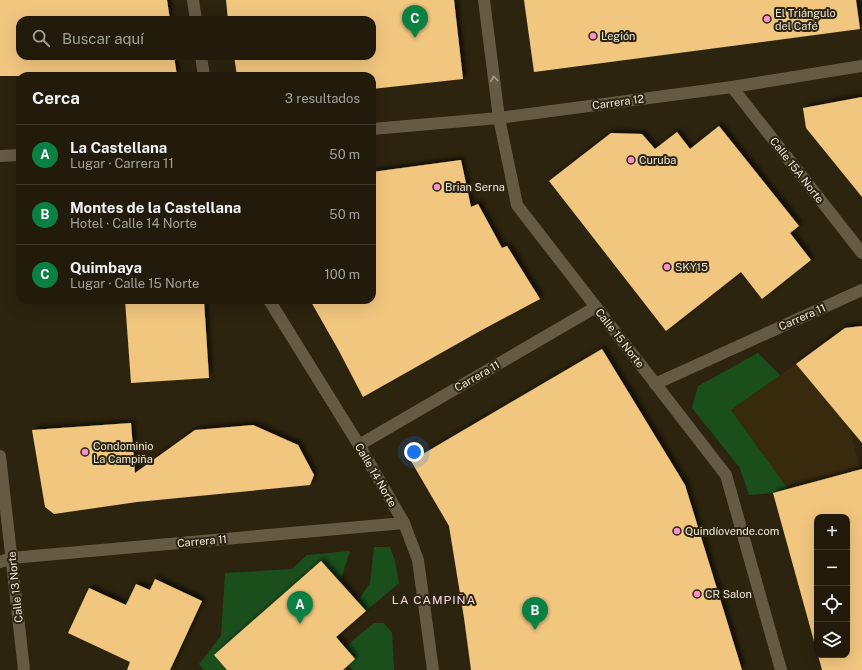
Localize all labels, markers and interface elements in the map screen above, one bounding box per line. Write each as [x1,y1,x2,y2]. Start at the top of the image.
pin: C [402,5,428,38]
place label: El Triángulo del Café [775,7,836,32]
marker: El Triángulo del Café [762,14,772,24]
search box [16,16,376,60]
icon: search [30,27,52,49]
text: Buscar aquí [62,30,144,47]
place label: Legión [601,30,635,42]
marker: Legión [588,31,598,41]
one-way arrow [490,76,499,82]
text: Cerca [32,88,80,108]
text: 3 resultados [285,91,360,106]
street label: Carrera 12 [591,92,645,112]
street label: Calle 15A Norte [768,135,826,205]
text: La Castellana [70,139,167,156]
text: A [40,147,50,162]
text: 50 m [329,147,360,162]
place label: Curuba [639,154,676,166]
marker: Curuba [626,155,636,165]
text: Lugar · Carrera 11 [70,156,174,171]
place label: Brian Serna [445,181,505,193]
marker: Brian Serna [432,182,442,192]
text: Montes de la Castellana [70,199,241,216]
text: B [41,207,49,222]
text: 50 m [329,207,360,222]
text: Hotel · Calle 14 Norte [70,216,197,231]
text: Quimbaya [70,259,142,276]
place label: SKY15 [675,261,708,273]
marker: SKY15 [662,262,672,272]
text: C [40,267,50,282]
text: 100 m [324,267,360,282]
text: Lugar · Calle 15 Norte [70,276,199,291]
street label: Carrera 11 [777,301,827,333]
street label: Calle 15 Norte [593,306,647,370]
street label: Carrera 11 [452,358,502,394]
place label: Condominio La Campiña [93,440,154,465]
street label: Calle 14 Norte [353,441,399,509]
your location [404,442,424,462]
marker: Condominio La Campiña [80,447,90,457]
map controls [814,514,850,658]
button: + [814,514,850,550]
place label: Quindíovende.com [685,525,779,537]
marker: Quindíovende.com [672,526,682,536]
street label: Carrera 11 [177,533,227,549]
button: − [814,550,850,586]
street label: Calle 13 Norte [5,551,25,623]
button: locate [814,586,850,622]
place label: CR Salon [705,588,752,600]
marker: CR Salon [692,589,702,599]
pin: A [287,591,313,624]
district label: LA CAMPIÑA [392,593,476,607]
pin: B [522,597,548,630]
button: layers [814,622,850,658]

